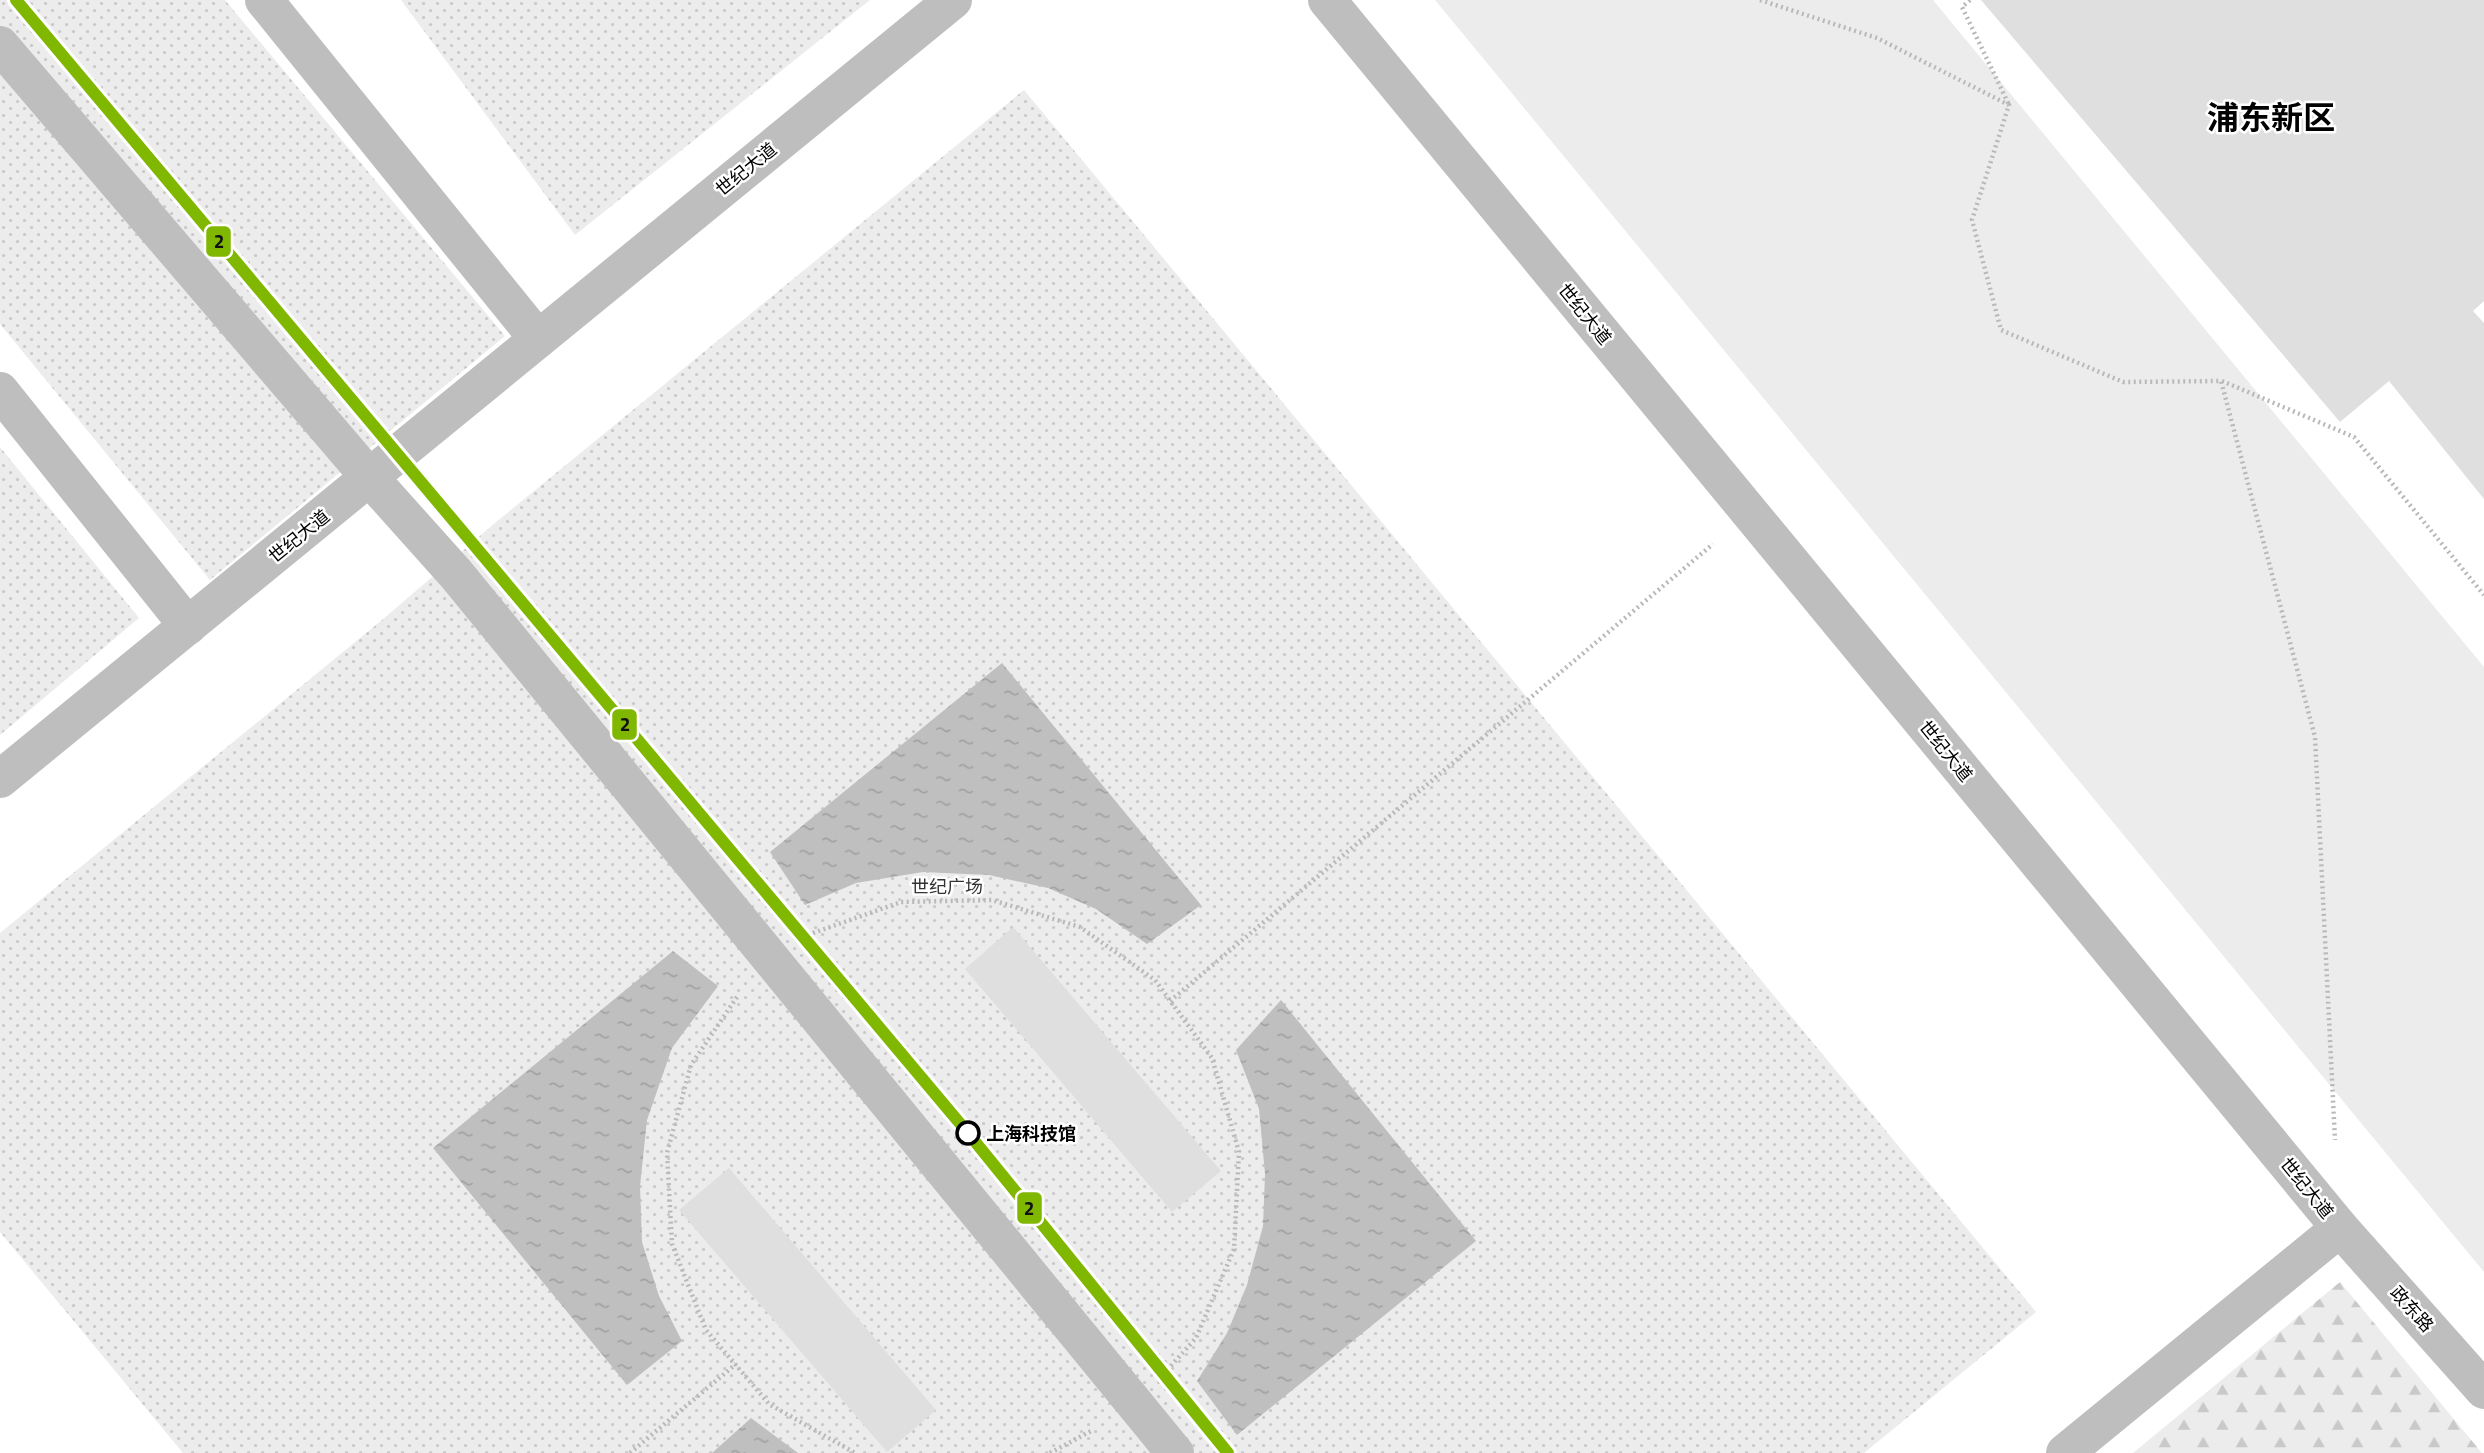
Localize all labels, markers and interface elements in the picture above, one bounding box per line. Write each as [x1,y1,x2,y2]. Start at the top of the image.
district label: 浦东新区 [2207,93,2335,141]
street label: 世纪大道 [710,136,782,202]
line badge: 2 [205,225,232,258]
text: 2 [214,226,224,255]
street label: 世纪大道 [1552,278,1618,350]
street label: 世纪大道 [263,503,335,569]
line badge: 2 [611,708,638,741]
text: 2 [620,709,630,738]
street label: 世纪大道 [1913,715,1979,787]
park label: 世纪广场 [911,873,983,900]
place label: 上海科技馆 [986,1120,1076,1147]
marker: 上海科技馆 [956,1121,980,1145]
street label: 世纪大道 [2274,1152,2340,1224]
line badge: 2 [1016,1191,1043,1225]
text: 2 [1024,1193,1034,1222]
street label: 政东路 [2384,1280,2440,1338]

